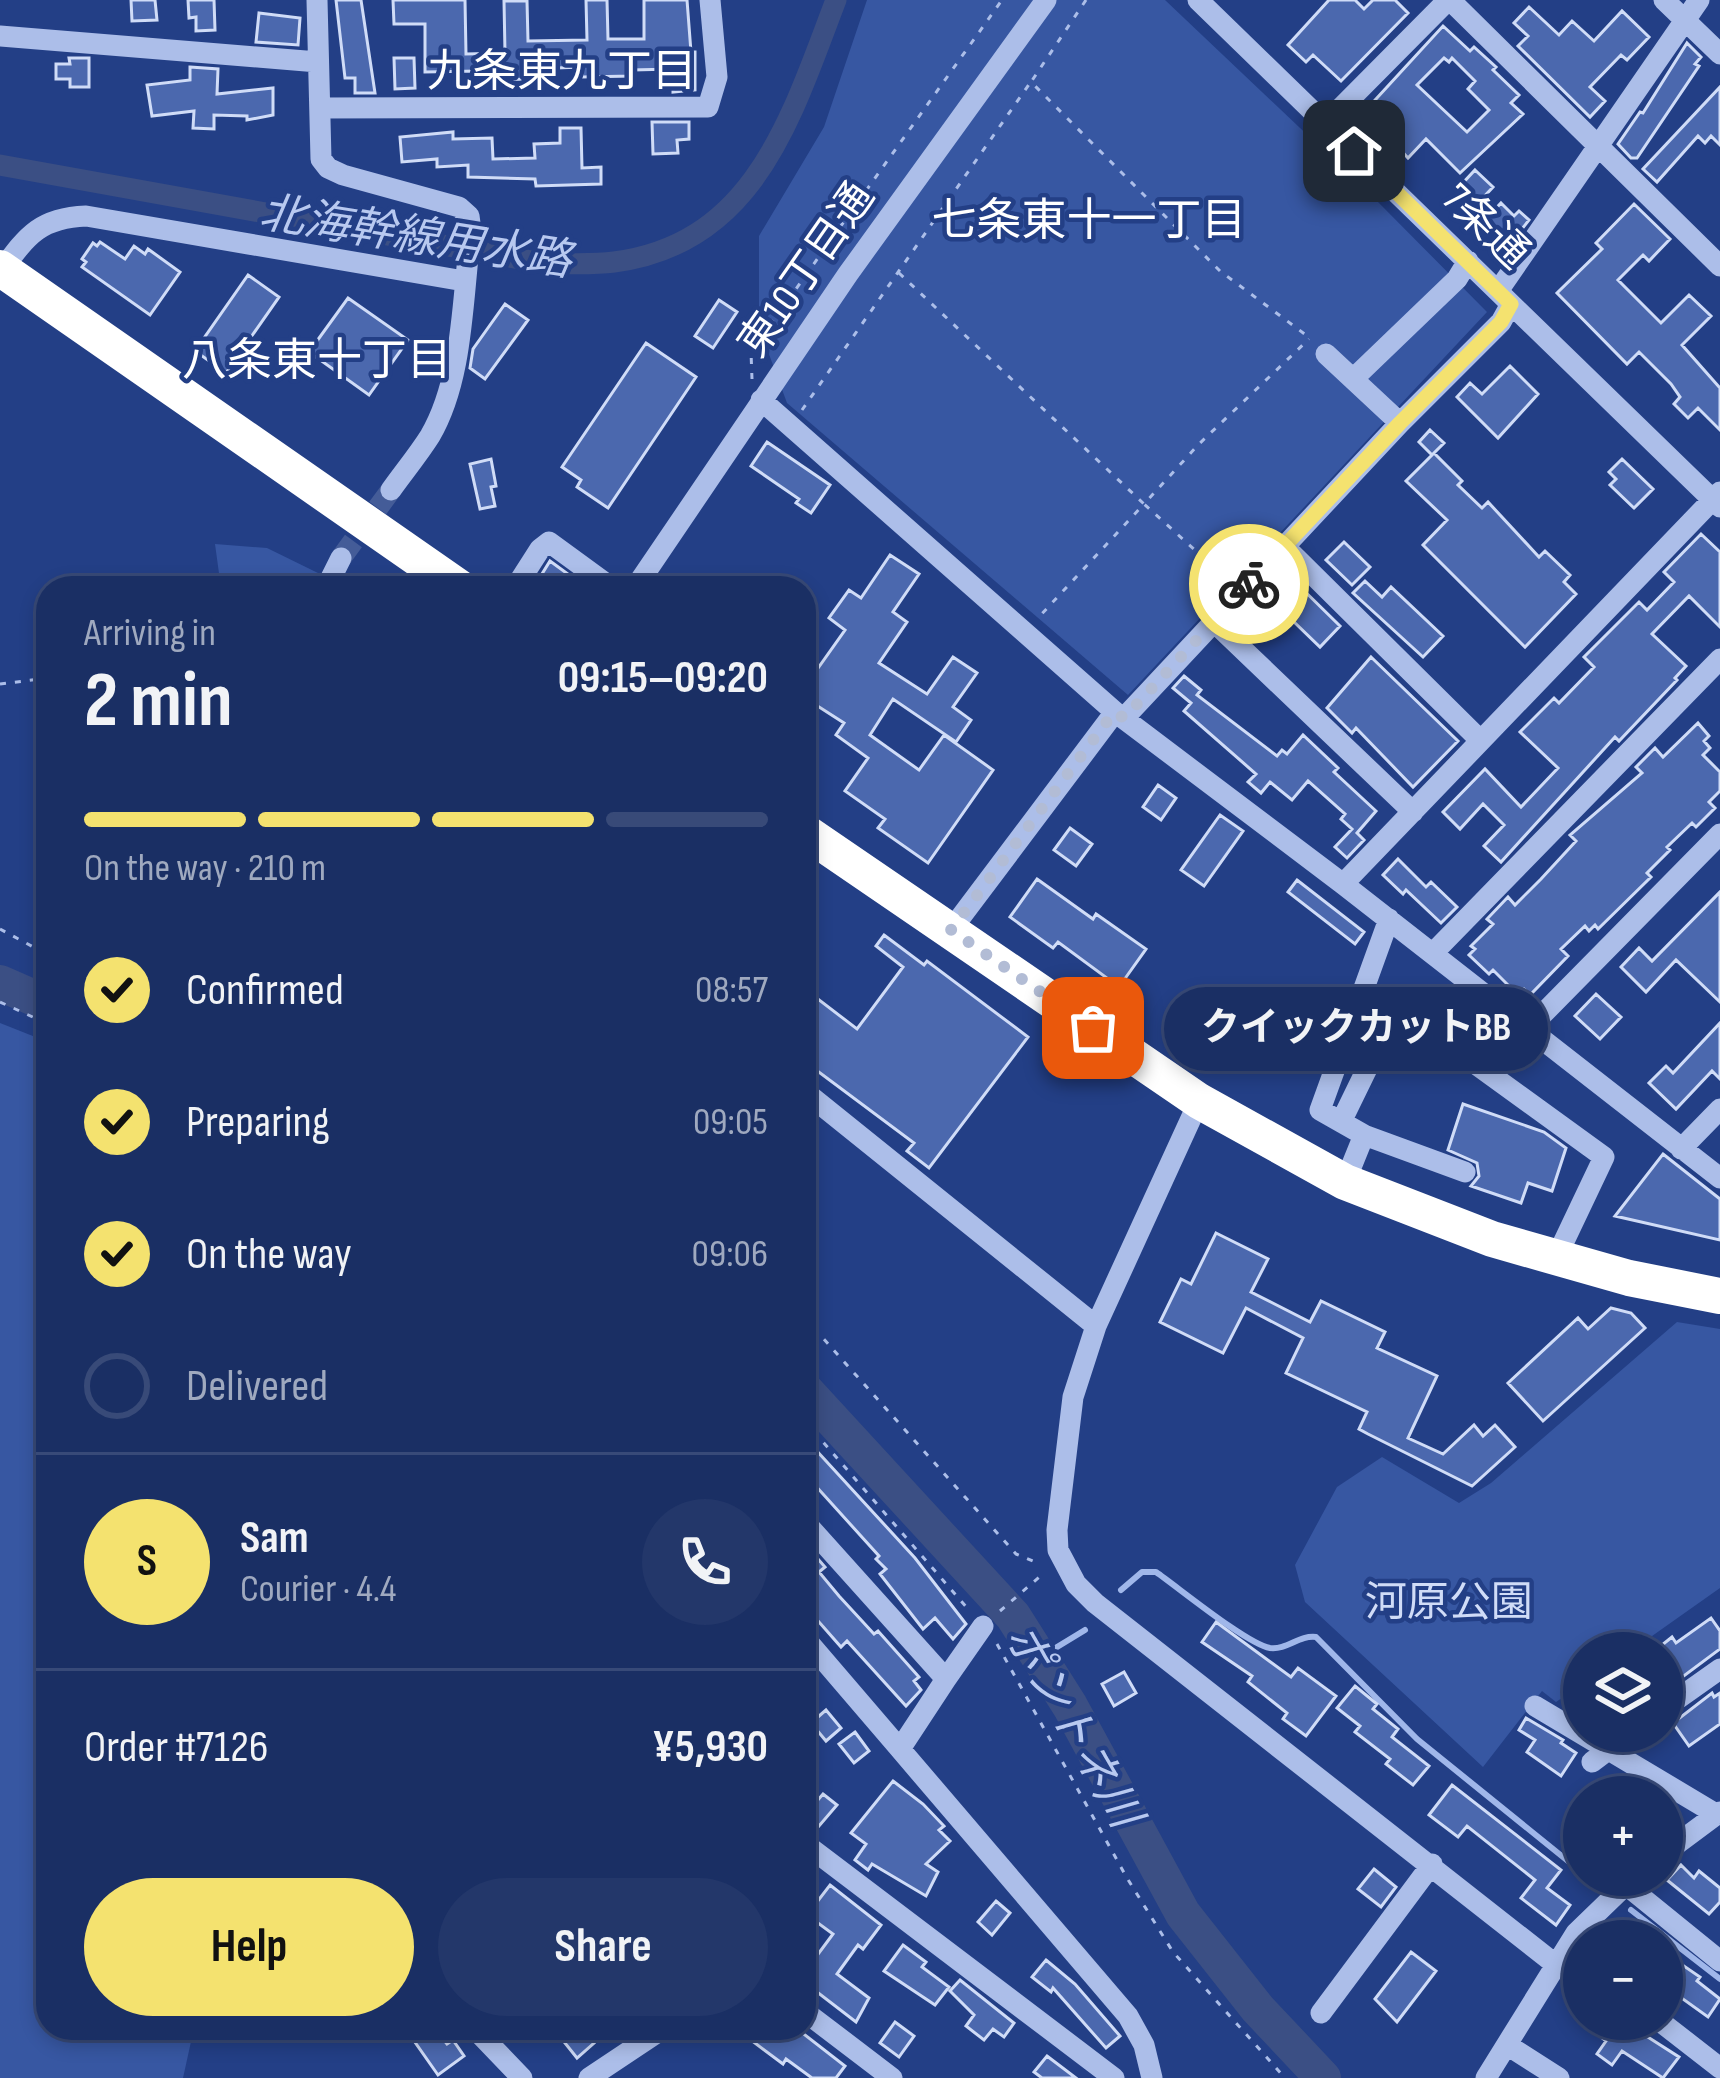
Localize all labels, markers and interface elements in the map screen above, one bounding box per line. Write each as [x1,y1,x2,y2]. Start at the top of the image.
district label: 九条東九丁目 [427,45,697,100]
pin [1303,100,1405,202]
icon: home [1321,118,1387,184]
street label: 東10丁目通 [728,173,886,368]
street label: 7条通 [1431,173,1539,280]
water label: 北海幹線用水路 [256,186,579,290]
district label: 七条東十一丁目 [931,194,1247,249]
district label: 八条東十丁目 [182,334,452,389]
courier [1189,524,1309,644]
icon: bike [1216,551,1282,617]
text: Arriving in [84,610,216,657]
text: 09:15–09:20 [558,651,768,706]
text: 2 min [84,655,233,748]
text: On the way · 210 m [84,845,326,892]
icon: check [84,957,150,1023]
text: Confirmed [186,963,344,1018]
text: 08:57 [695,967,768,1014]
pin [1042,977,1144,1079]
callout: クイックカットBB [1165,986,1549,1070]
icon: bag [1060,995,1126,1061]
text: クイックカットBB [1201,1005,1511,1052]
icon: check [84,1089,150,1155]
text: Preparing [186,1095,330,1150]
text: 09:05 [693,1099,768,1146]
icon: check [84,1221,150,1287]
text: On the way [186,1227,352,1282]
text: 09:06 [692,1231,768,1278]
text: Delivered [186,1359,328,1414]
button: phone [642,1499,768,1625]
text: Sam [240,1511,309,1566]
text: S [137,1534,157,1589]
text: Courier · 4.4 [240,1566,396,1613]
park label: 河原公園 [1365,1578,1533,1629]
water label: ポントネ川 [992,1615,1154,1841]
map controls [1563,1632,1683,2040]
button: layers [1563,1632,1683,1752]
text: Order #7126 [84,1720,268,1775]
text: ¥5,930 [652,1720,768,1775]
button: + [1563,1776,1683,1896]
button: Help [84,1878,414,2016]
button: Share [438,1878,768,2016]
button: − [1563,1920,1683,2040]

